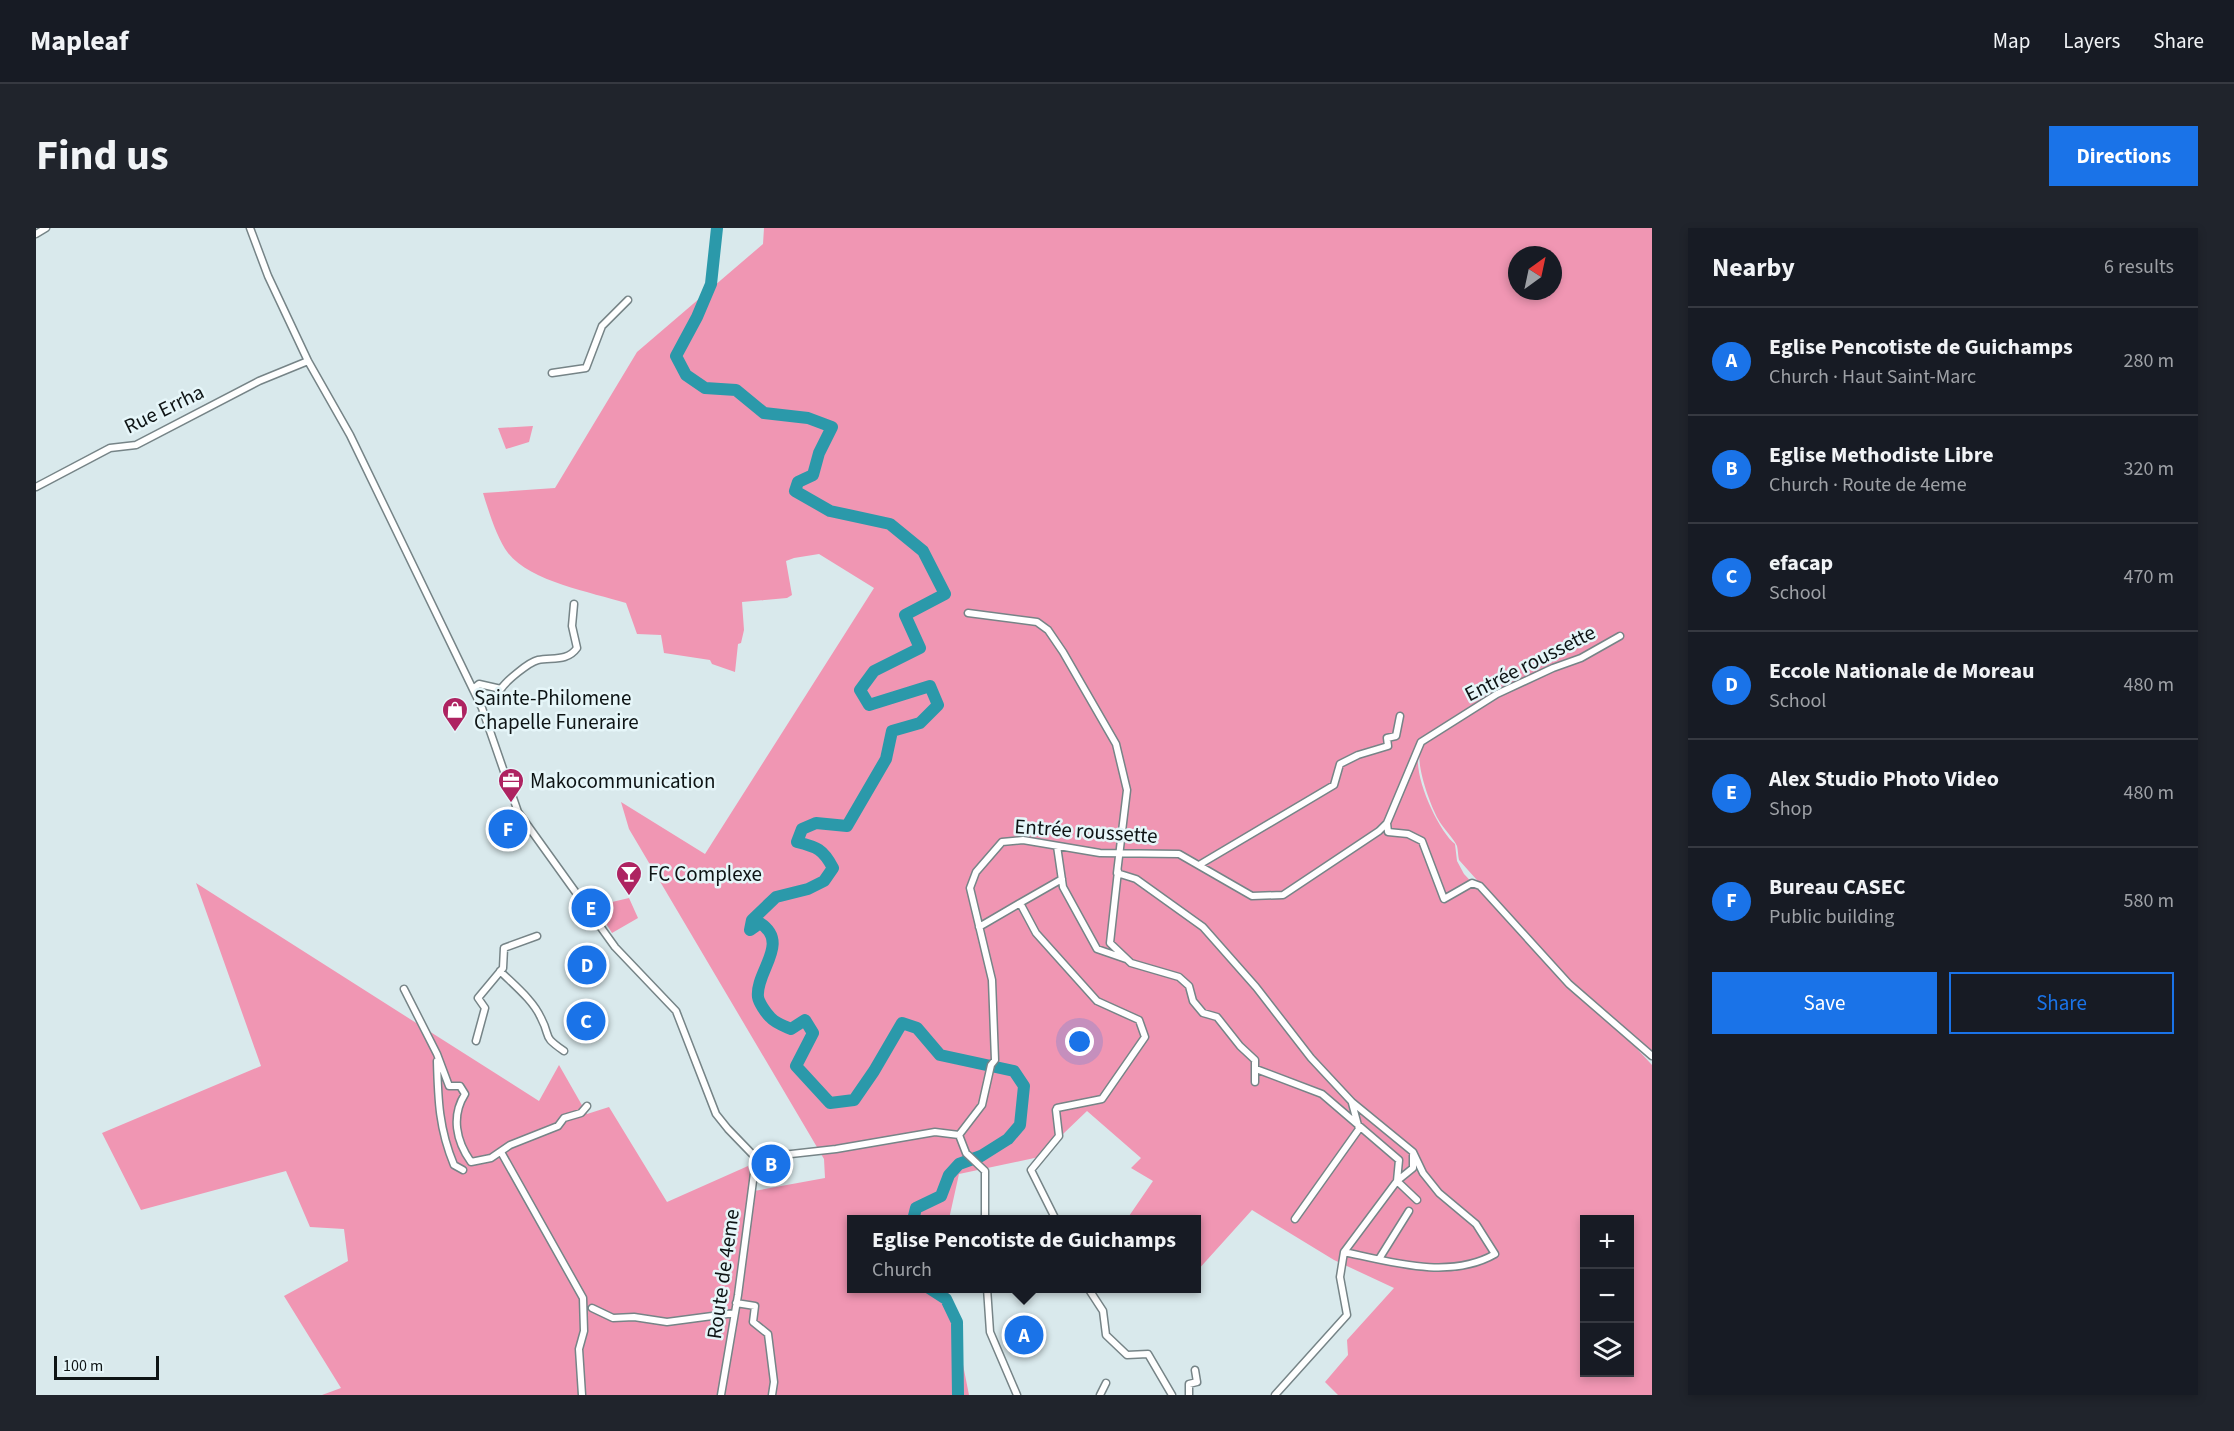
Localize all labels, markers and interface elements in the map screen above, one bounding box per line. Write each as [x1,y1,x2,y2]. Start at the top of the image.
text: Mapleaf [30,21,129,61]
text: Map [1993,26,2030,56]
text: Layers [2063,26,2120,56]
text: Share [2153,26,2204,56]
text: Find us [36,126,169,186]
button: Directions [2049,126,2198,186]
north arrow [1508,246,1562,300]
text: Nearby [1712,249,1795,286]
text: 6 results [2104,253,2174,281]
text: Eglise Pencotiste de Guichamps [1769,331,2073,363]
text: A [1726,347,1737,375]
text: 280 m [2124,347,2174,375]
text: Church · Haut Saint-Marc [1769,363,1976,391]
street label: Rue Errha [119,377,209,441]
text: Eglise Methodiste Libre [1769,439,1994,471]
text: B [1725,455,1738,483]
text: 320 m [2124,455,2174,483]
text: Church · Route de 4eme [1769,471,1967,499]
text: efacap [1769,547,1833,579]
text: C [1726,563,1737,591]
text: 470 m [2124,563,2174,591]
text: School [1769,579,1826,607]
street label: Entrée roussette [1459,617,1601,709]
text: Eccole Nationale de Moreau [1769,655,2034,687]
text: D [1725,671,1738,699]
text: 480 m [2124,671,2174,699]
place label: Sainte-Philomene Chapelle Funeraire [474,683,639,737]
text: School [1769,687,1826,715]
shop icon: Sainte-Philomene Chapelle Funeraire [440,695,470,733]
text: Alex Studio Photo Video [1769,763,1999,795]
office icon: Makocommunication [496,766,526,804]
place label: Makocommunication [530,766,715,796]
text: E [1726,779,1737,807]
text: 480 m [2124,779,2174,807]
text: Shop [1769,795,1813,823]
pin: F [488,806,528,852]
street label: Entrée roussette [1013,811,1159,851]
bar icon: FC Complexe [614,859,644,897]
place label: FC Complexe [648,859,762,889]
text: Bureau CASEC [1769,871,1906,903]
pin: E [572,886,610,930]
text: F [1726,887,1737,915]
text: 580 m [2124,887,2174,915]
text: Public building [1769,903,1894,931]
pin: D [568,942,606,988]
button: Save [1712,972,1937,1034]
button: Share [1949,972,2174,1034]
pin: C [566,998,606,1044]
your location [1065,1027,1094,1056]
pin: B [752,1142,790,1186]
street label: Route de 4eme [699,1207,747,1341]
popup [847,1215,1201,1293]
map controls [1580,1215,1634,1377]
button: + [1580,1215,1634,1269]
text: Eglise Pencotiste de Guichamps [872,1224,1176,1256]
text: Church [872,1256,932,1284]
button: − [1580,1269,1634,1323]
pin: A [1004,1312,1044,1358]
button: layers [1580,1323,1634,1377]
scale bar [54,1353,159,1380]
text: 100 m [63,1355,103,1377]

